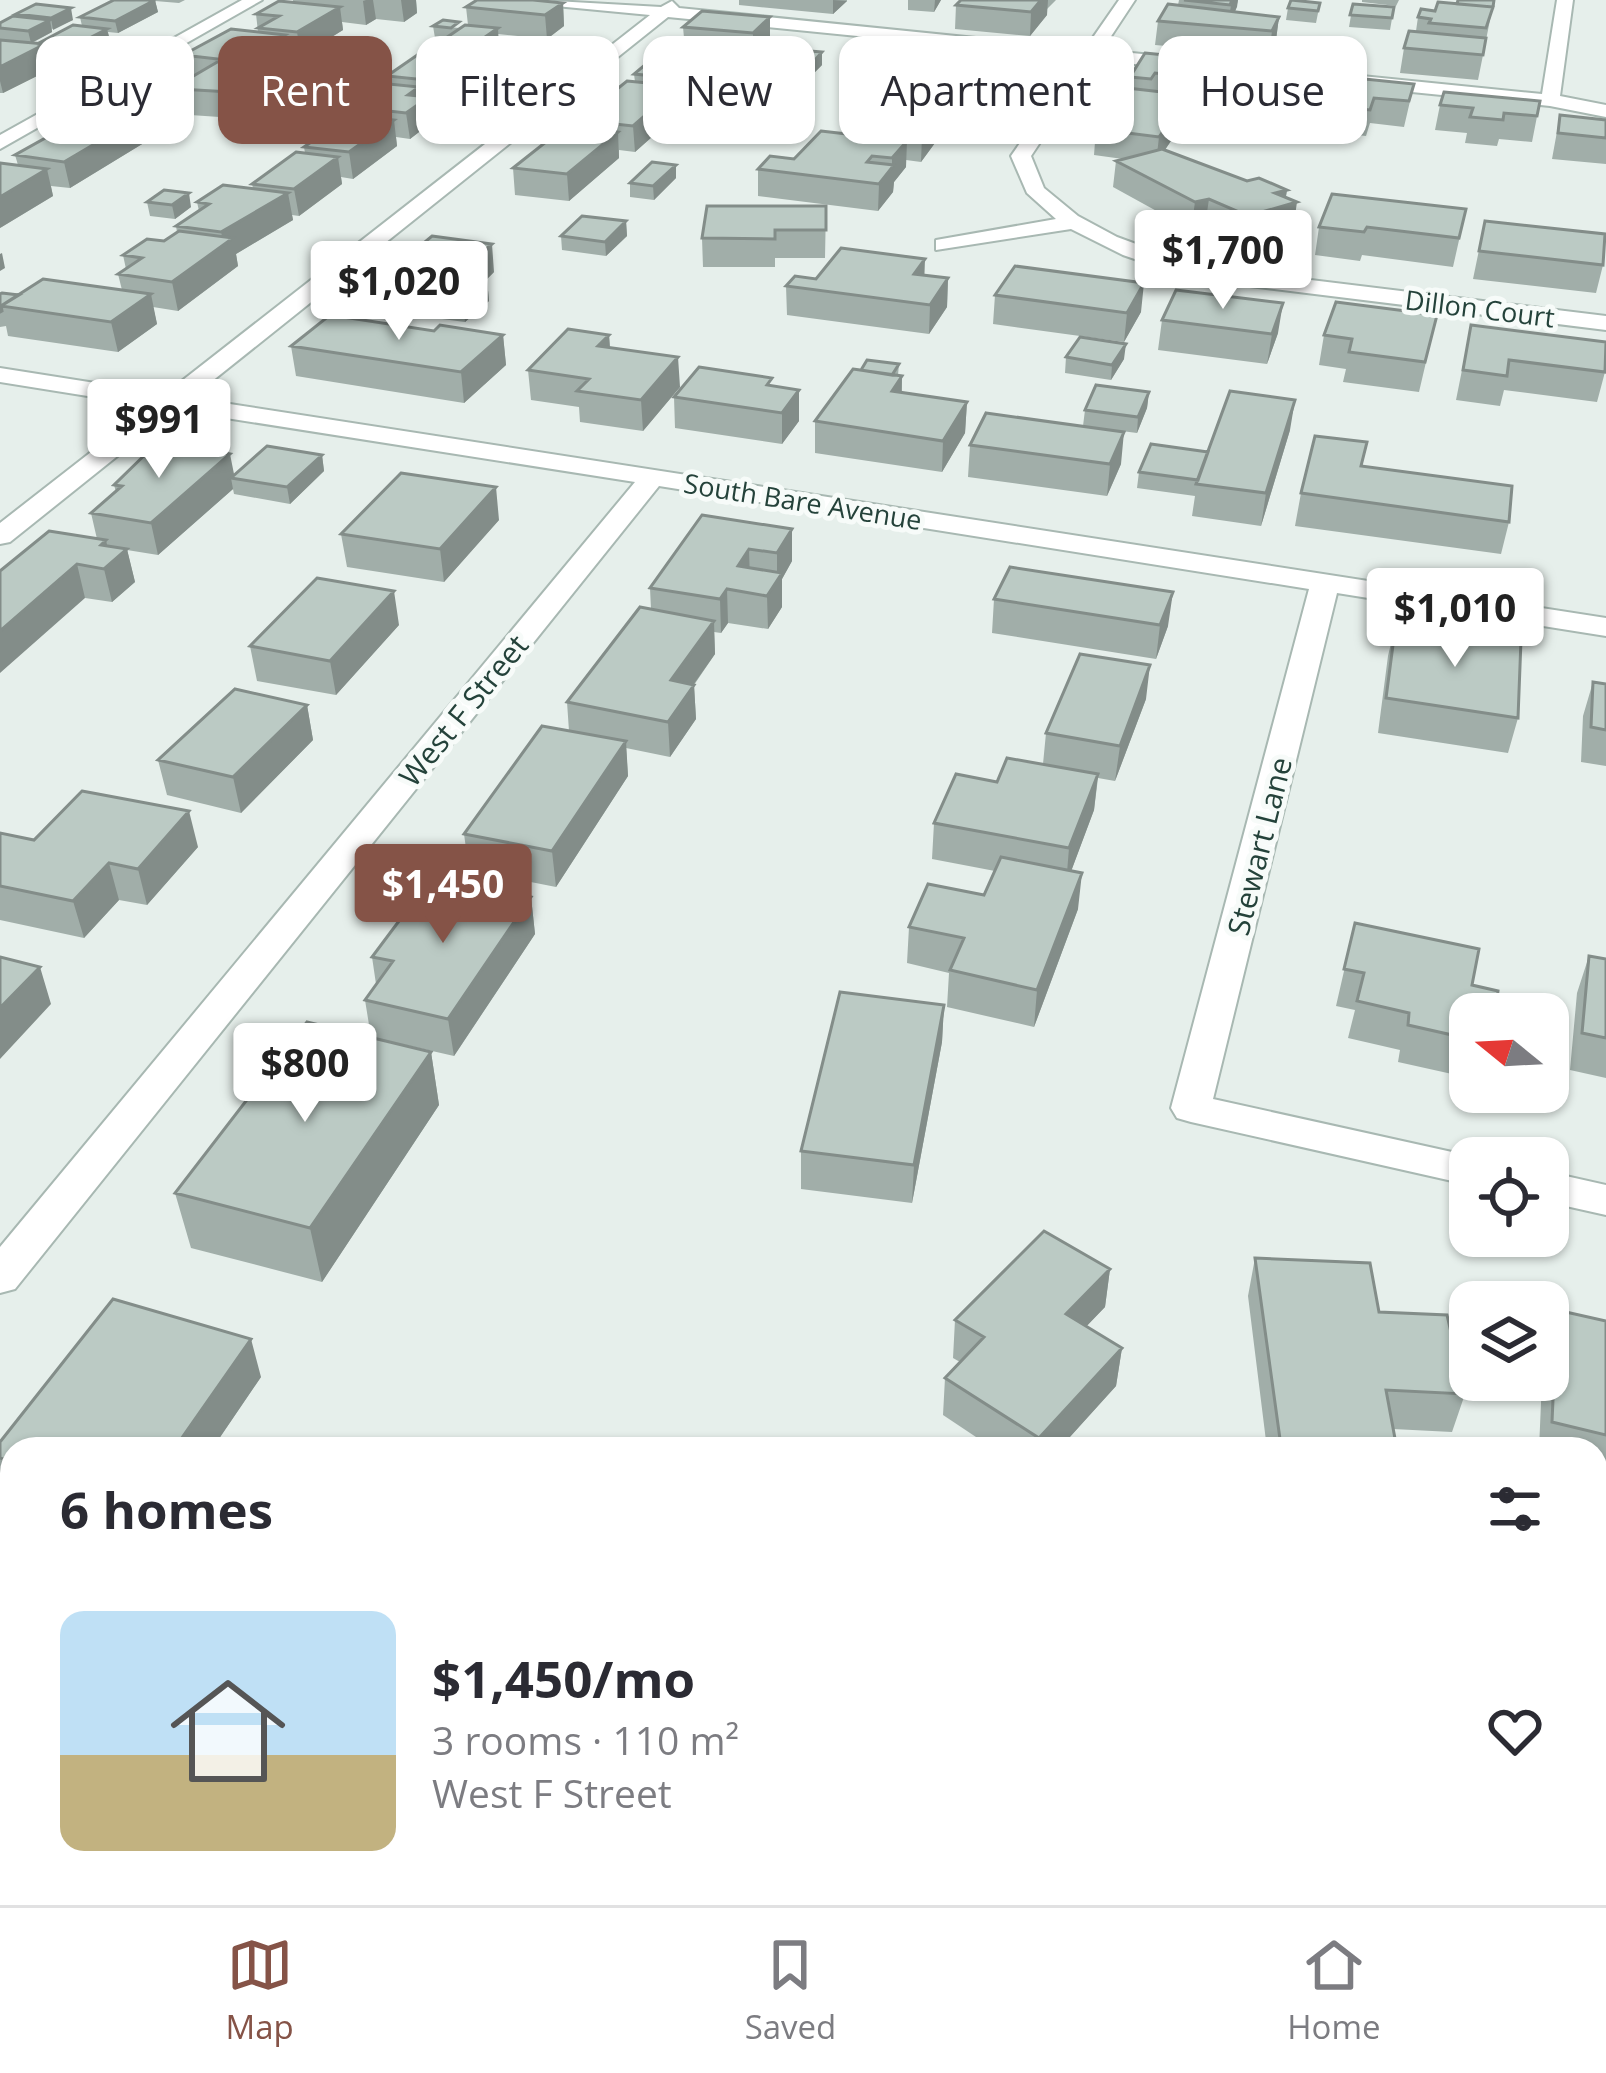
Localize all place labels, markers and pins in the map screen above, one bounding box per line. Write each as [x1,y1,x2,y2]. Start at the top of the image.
pin: $1,700 [1125,210,1321,312]
pin: $1,020 [301,241,497,343]
pin: $991 [88,379,230,481]
pin: $1,010 [1357,568,1553,670]
pin: $1,450 [345,844,541,946]
pin: $800 [234,1023,376,1125]

